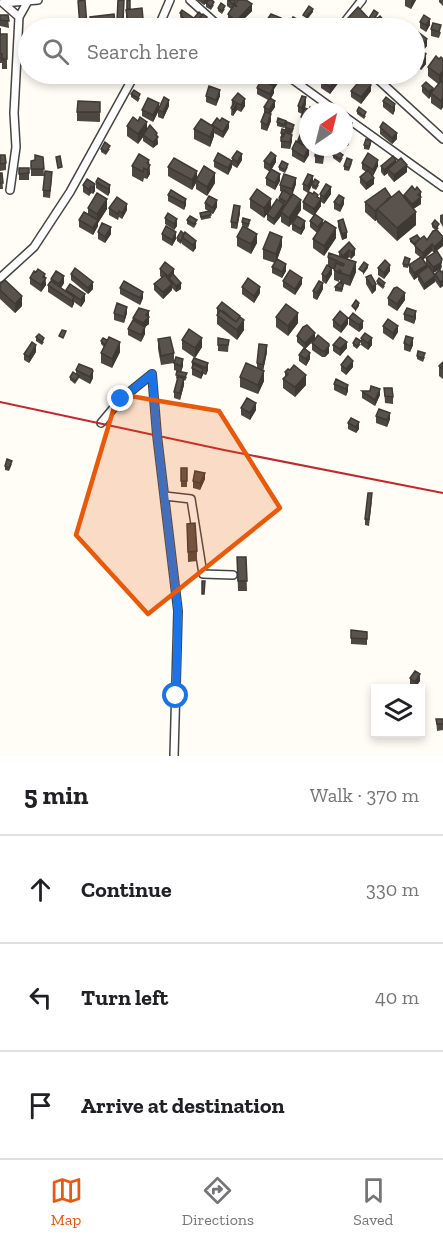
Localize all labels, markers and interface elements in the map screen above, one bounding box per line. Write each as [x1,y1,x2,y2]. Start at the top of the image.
search box [18,18,425,84]
icon: search [39,35,72,68]
text: Search here [87,38,198,65]
north arrow [299,102,353,156]
route end [107,385,133,411]
route start [162,682,188,708]
map controls [371,684,425,738]
button: layers [371,684,425,738]
text: 5 min [24,779,88,811]
text: Walk · 370 m [310,783,419,807]
icon: ahead [24,873,57,906]
text: Continue [81,876,172,903]
text: 330 m [366,877,419,901]
icon: left [24,981,57,1014]
text: Turn left [81,984,168,1011]
text: 40 m [375,985,419,1009]
icon: arrive [24,1089,57,1122]
text: Arrive at destination [81,1092,284,1119]
tab: Map [50,1174,83,1229]
tab: Directions [182,1174,254,1229]
tab: Saved [353,1174,393,1229]

